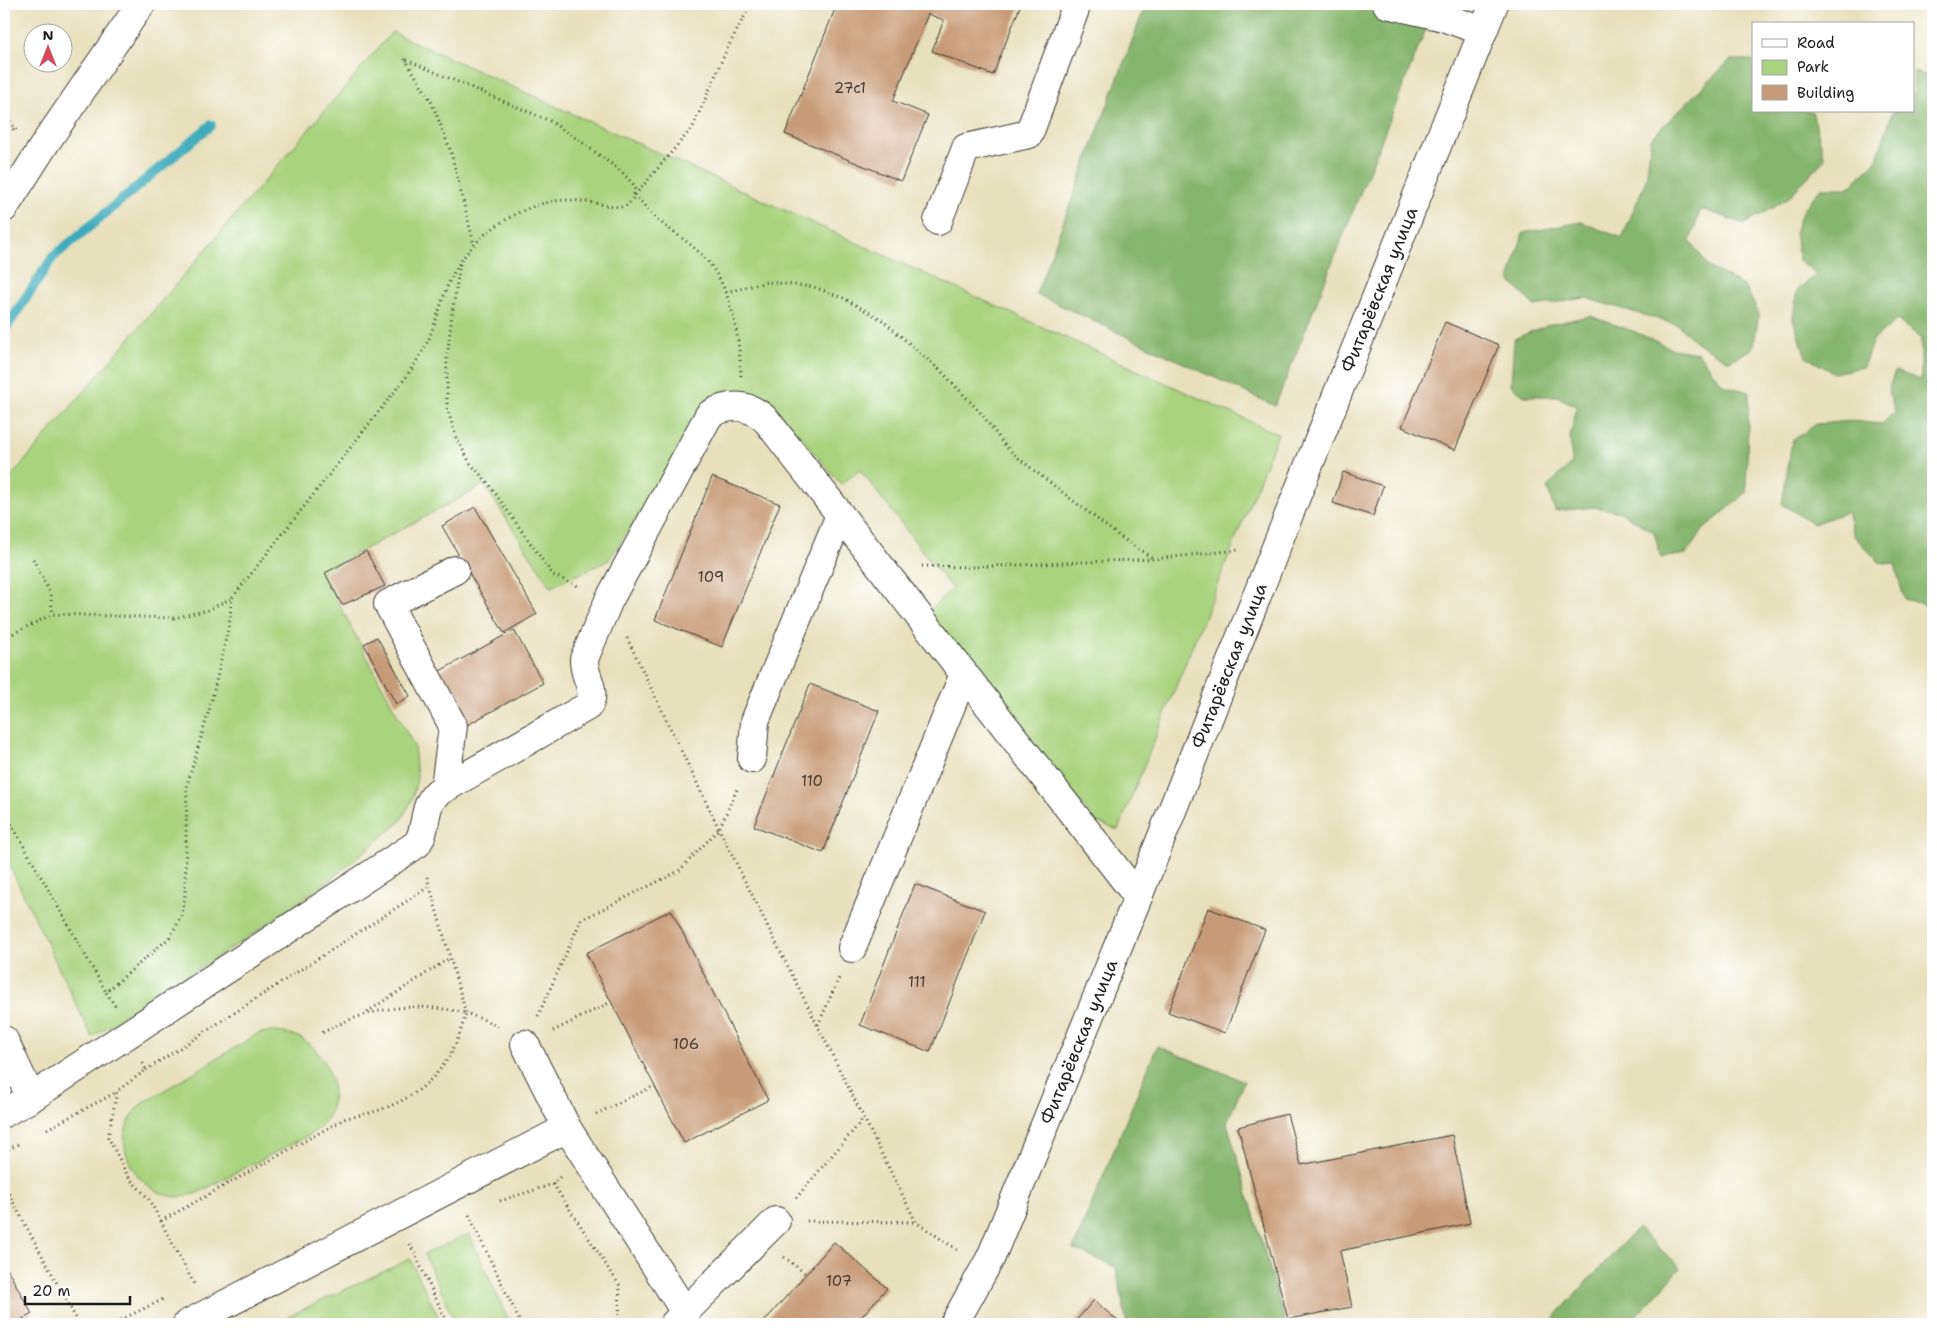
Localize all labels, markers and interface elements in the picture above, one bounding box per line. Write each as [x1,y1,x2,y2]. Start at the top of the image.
north arrow [22,22,72,72]
legend [1752,22,1914,112]
text: N [42,26,54,44]
text: Road [1797,33,1835,53]
text: Park [1797,57,1829,77]
house number: 27c1 [834,78,866,98]
text: Building [1797,83,1854,103]
street label: Фитарёвская улица [1335,203,1423,376]
house number: 109 [698,567,724,587]
street label: Фитарёвская улица [1186,580,1273,752]
house number: 110 [801,771,823,791]
street label: Фитарёвская улица [1035,956,1123,1128]
house number: 111 [908,972,926,992]
house number: 106 [673,1034,699,1054]
house number: 107 [826,1271,852,1291]
scale bar [25,1273,130,1305]
text: 20 m [32,1281,71,1301]

